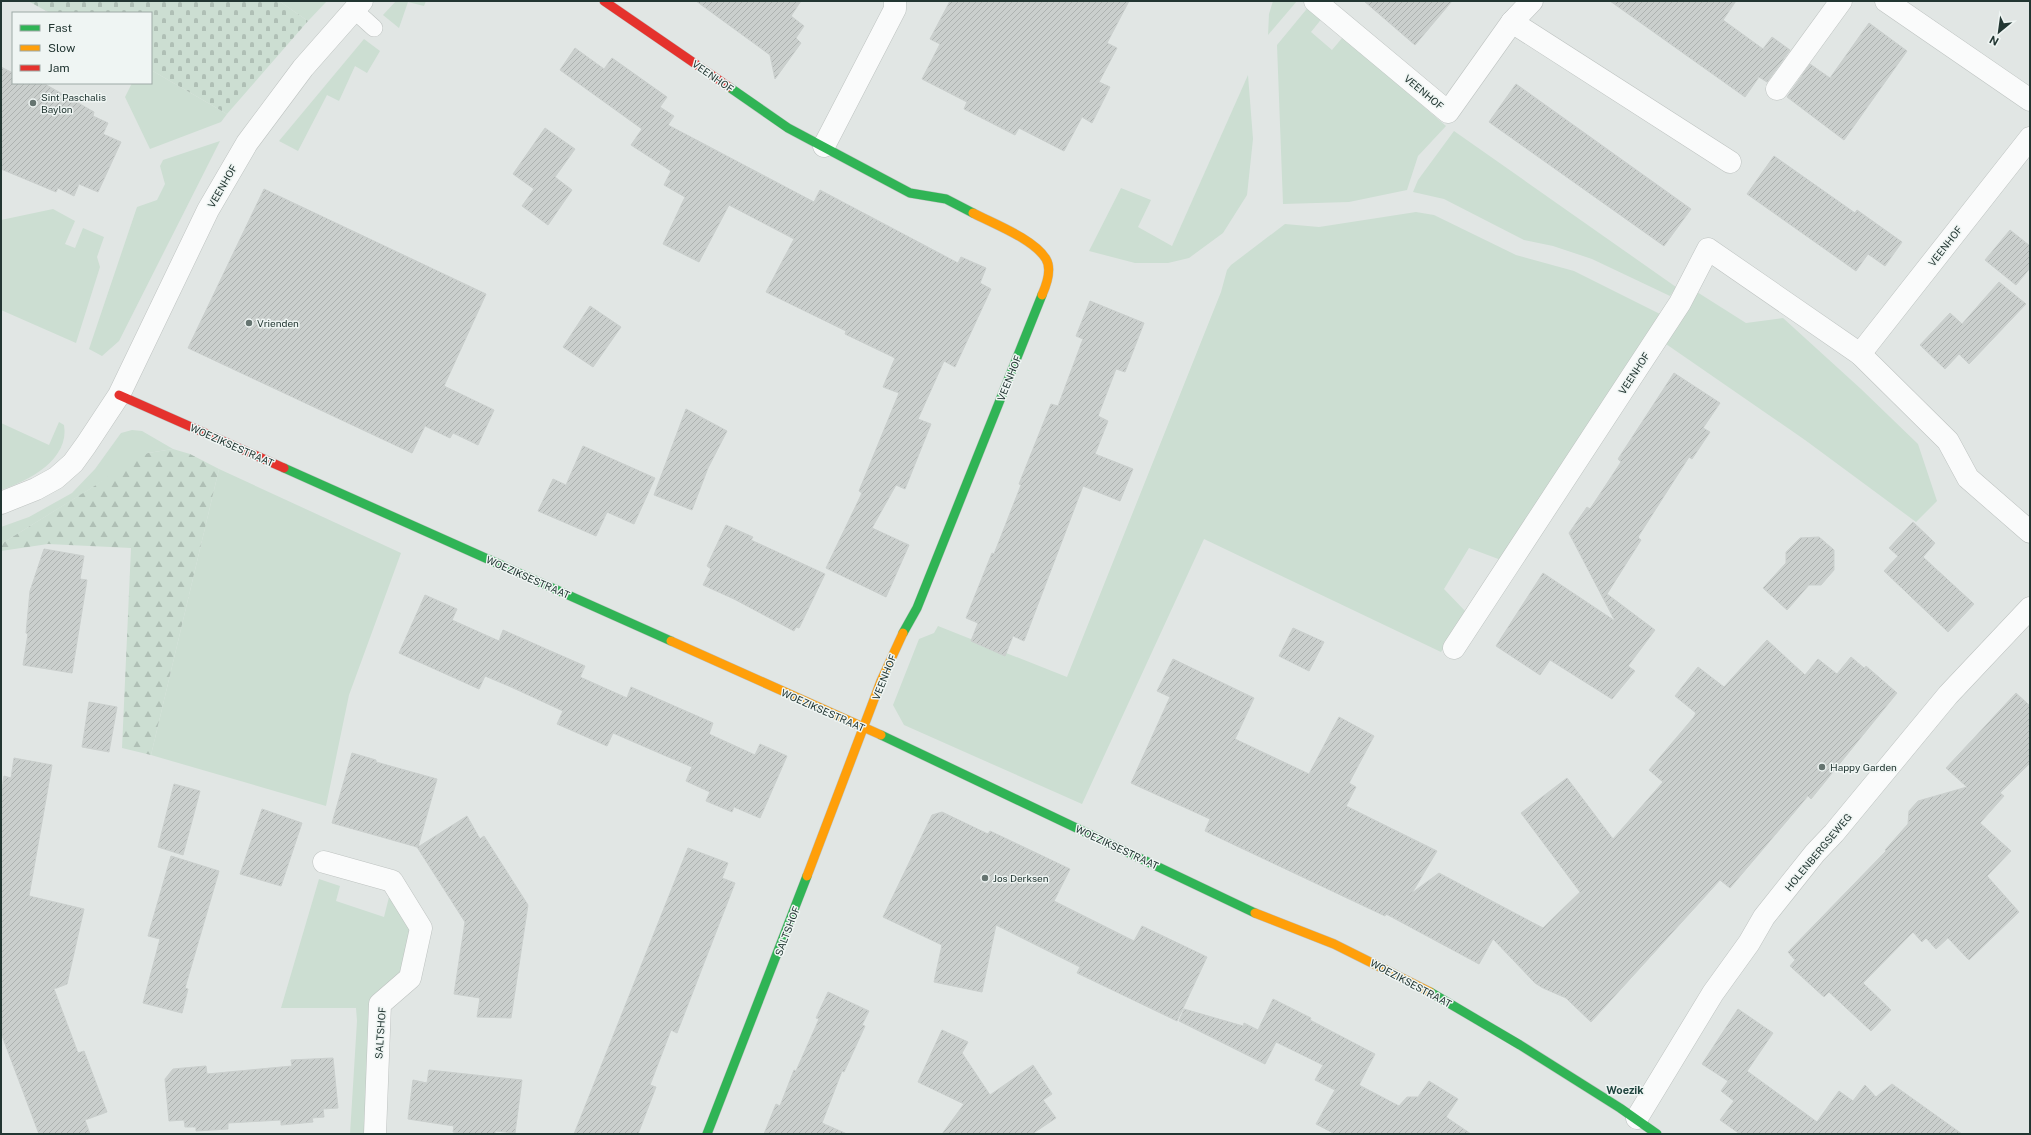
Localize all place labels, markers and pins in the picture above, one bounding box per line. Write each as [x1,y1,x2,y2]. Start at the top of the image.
place label: Sint Paschalis Baylon [41,91,106,115]
marker: Sint Paschalis Baylon [28,98,38,108]
place label: Vrienden [257,317,299,329]
marker: Vrienden [244,318,254,328]
place label: Happy Garden [1830,761,1897,773]
marker: Happy Garden [1817,762,1827,772]
place label: Jos Derksen [993,872,1049,884]
marker: Jos Derksen [980,873,990,883]

